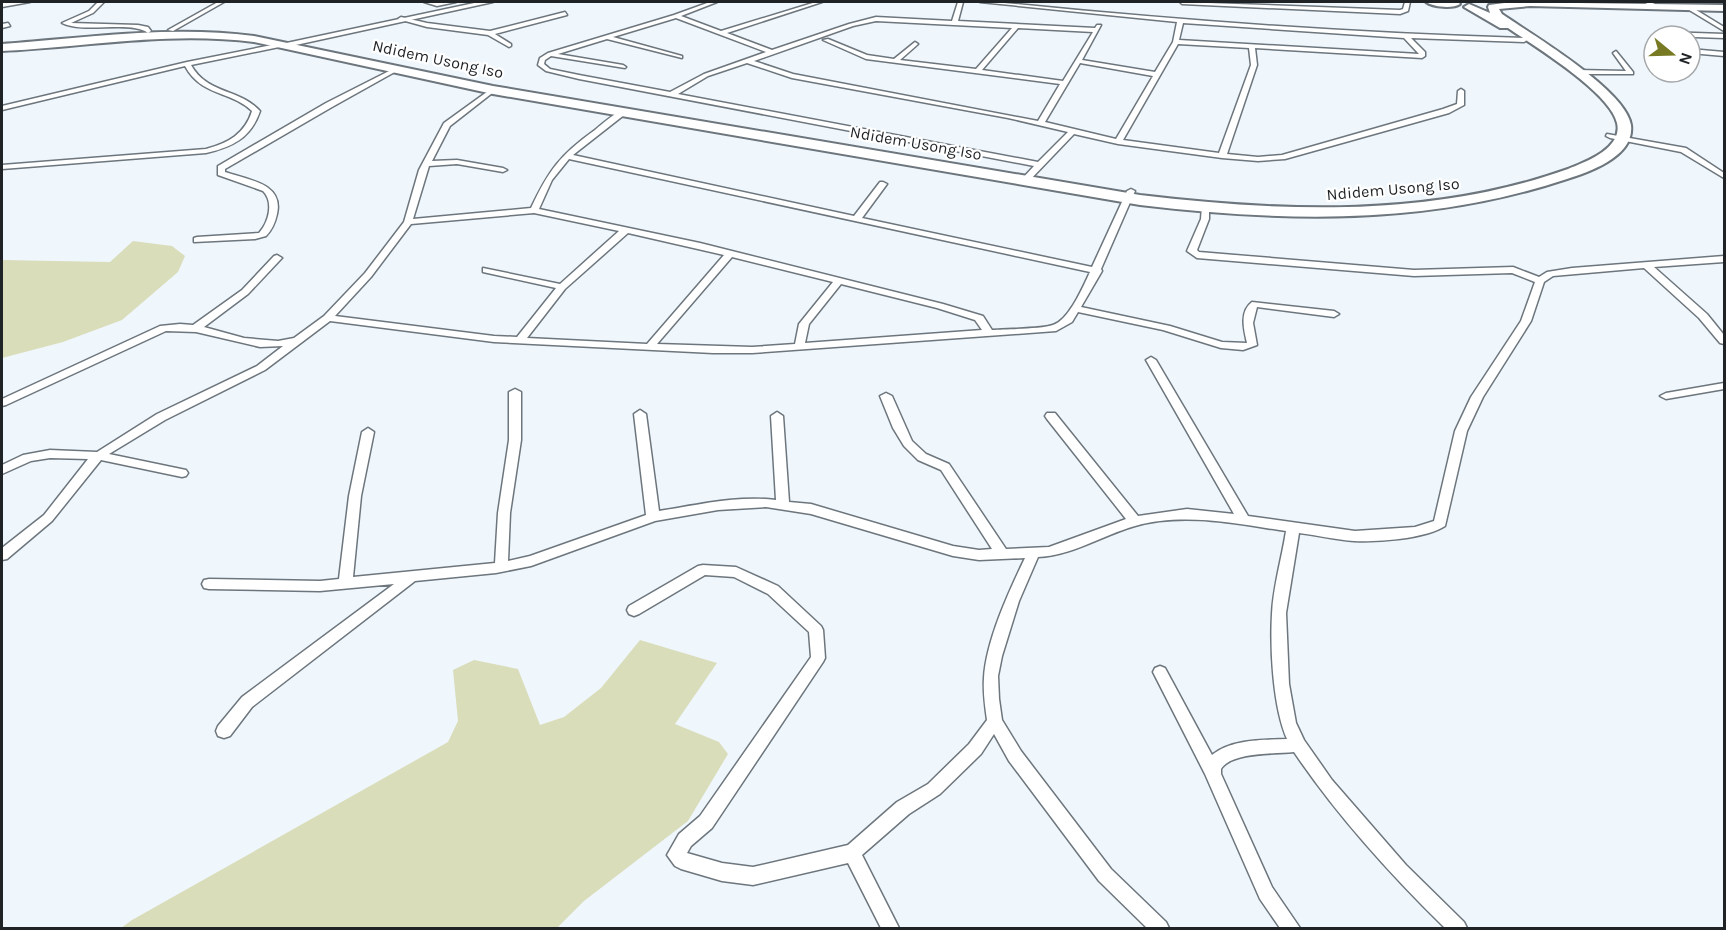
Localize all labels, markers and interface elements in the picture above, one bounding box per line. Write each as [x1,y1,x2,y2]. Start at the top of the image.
north arrow [1642,24,1702,84]
street label: Ndidem Usong Iso [371,36,505,82]
text: N [1675,50,1697,67]
street label: Ndidem Usong Iso [849,122,983,164]
street label: Ndidem Usong Iso [1326,174,1460,204]

